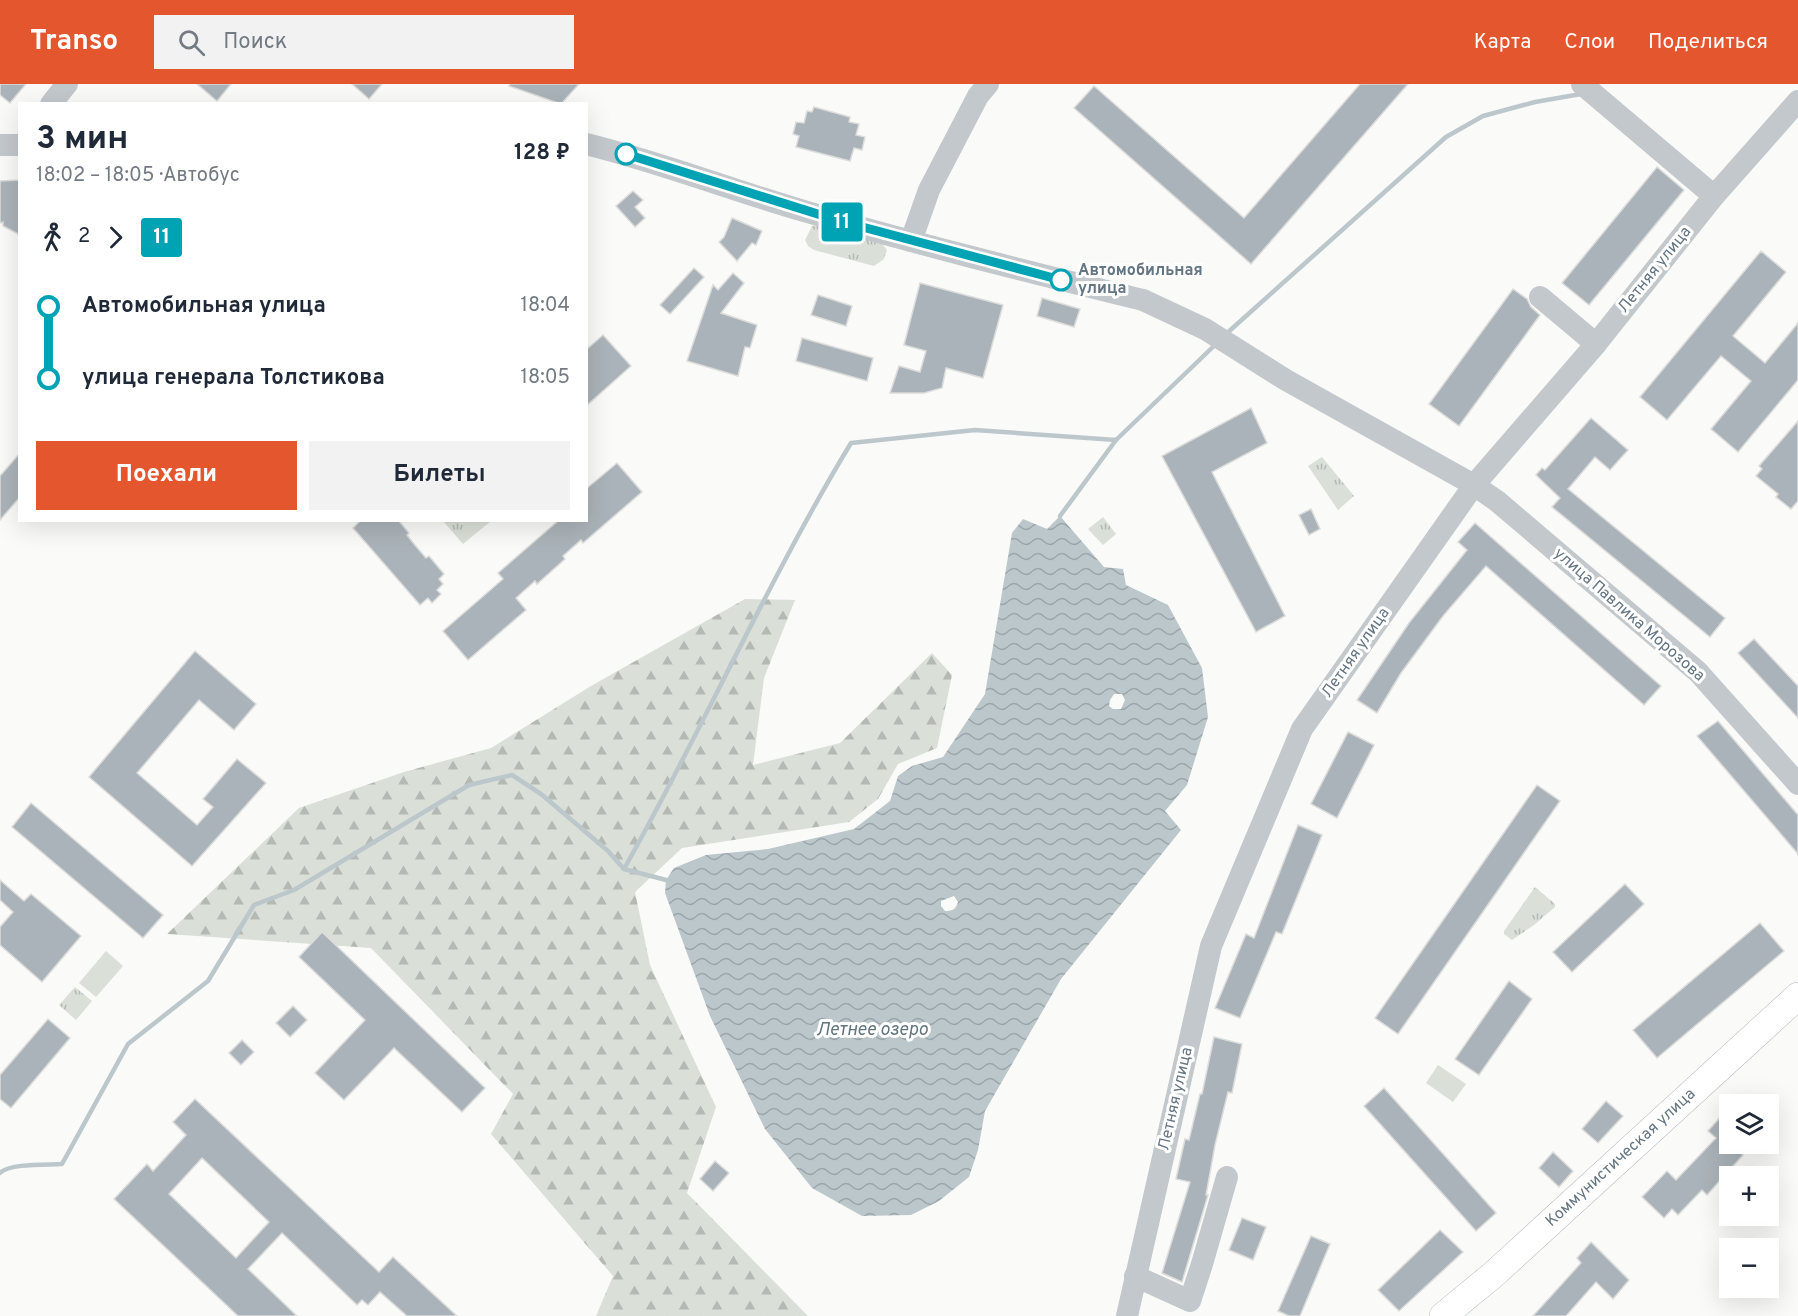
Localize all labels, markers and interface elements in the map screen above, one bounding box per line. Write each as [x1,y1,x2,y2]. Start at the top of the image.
search box [154,15,574,69]
text: Transo [30,24,118,60]
icon: search [175,26,208,59]
text: Поиск [223,29,287,56]
text: Карта [1474,29,1531,56]
text: Слои [1564,29,1615,56]
text: Поделиться [1648,29,1768,56]
text: 3 мин [36,119,128,161]
text: 128 ₽ [514,140,570,167]
unlabelled marker [615,143,637,165]
text: 18:02 – 18:05 · Автобус [36,163,240,189]
line badge: 11 [815,202,869,242]
text: 11 [834,209,850,236]
icon: walk [36,221,69,254]
icon: forward [99,221,132,254]
street label: Летняя улица [1614,223,1696,317]
text: 2 [78,224,90,250]
text: 11 [153,224,170,251]
place label: Автомобильная улица [1078,261,1203,299]
marker: Автомобильная улица [1050,269,1072,291]
text: Автомобильная улица [82,293,326,320]
text: 18:04 [521,293,570,319]
text: улица генерала Толстикова [82,365,385,392]
text: 18:05 [521,365,570,391]
button: Поехали [36,441,297,510]
button: Билеты [309,441,570,510]
street label: улица Павлика Морозова [1549,544,1709,686]
street label: Летняя улица [1318,604,1394,702]
water label: Летнее озеро [816,1019,928,1042]
street label: Летняя улица [1154,1045,1198,1153]
street label: Коммунистическая улица [1542,1084,1700,1232]
map controls [1719,1094,1779,1298]
button: layers [1719,1094,1779,1154]
button: + [1719,1166,1779,1226]
button: − [1719,1238,1779,1298]

